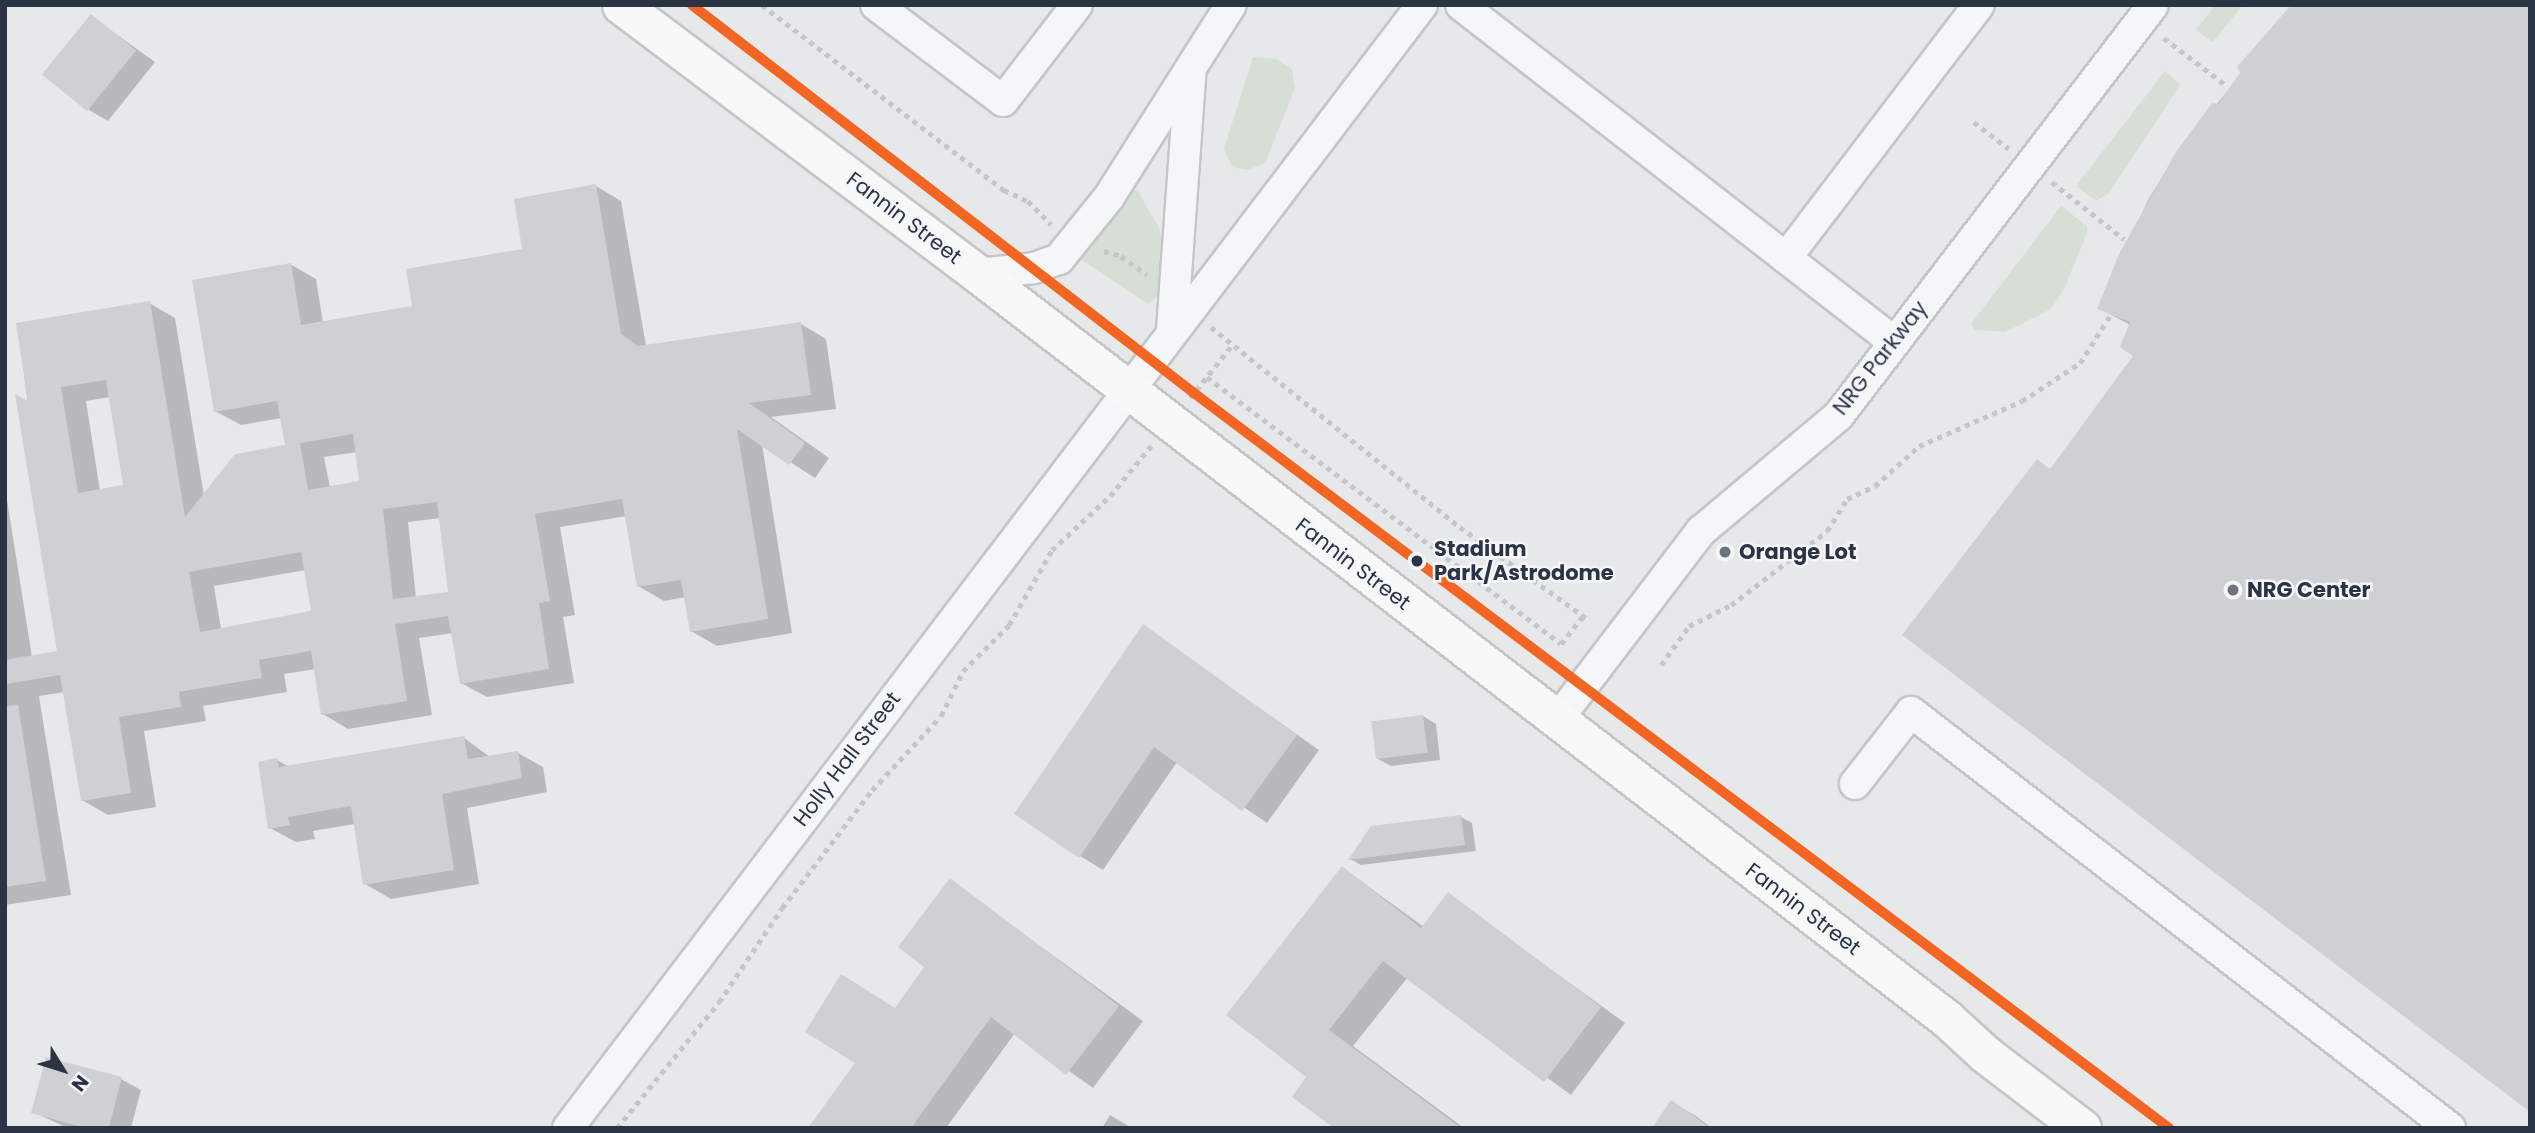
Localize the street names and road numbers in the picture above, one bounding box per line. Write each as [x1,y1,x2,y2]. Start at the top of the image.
street label: Fannin Street [842,167,966,269]
street label: NRG Parkway [1828,296,1932,420]
street label: Fannin Street [1291,513,1415,615]
street label: Holly Hall Street [788,687,906,831]
street label: Fannin Street [1741,858,1865,960]

